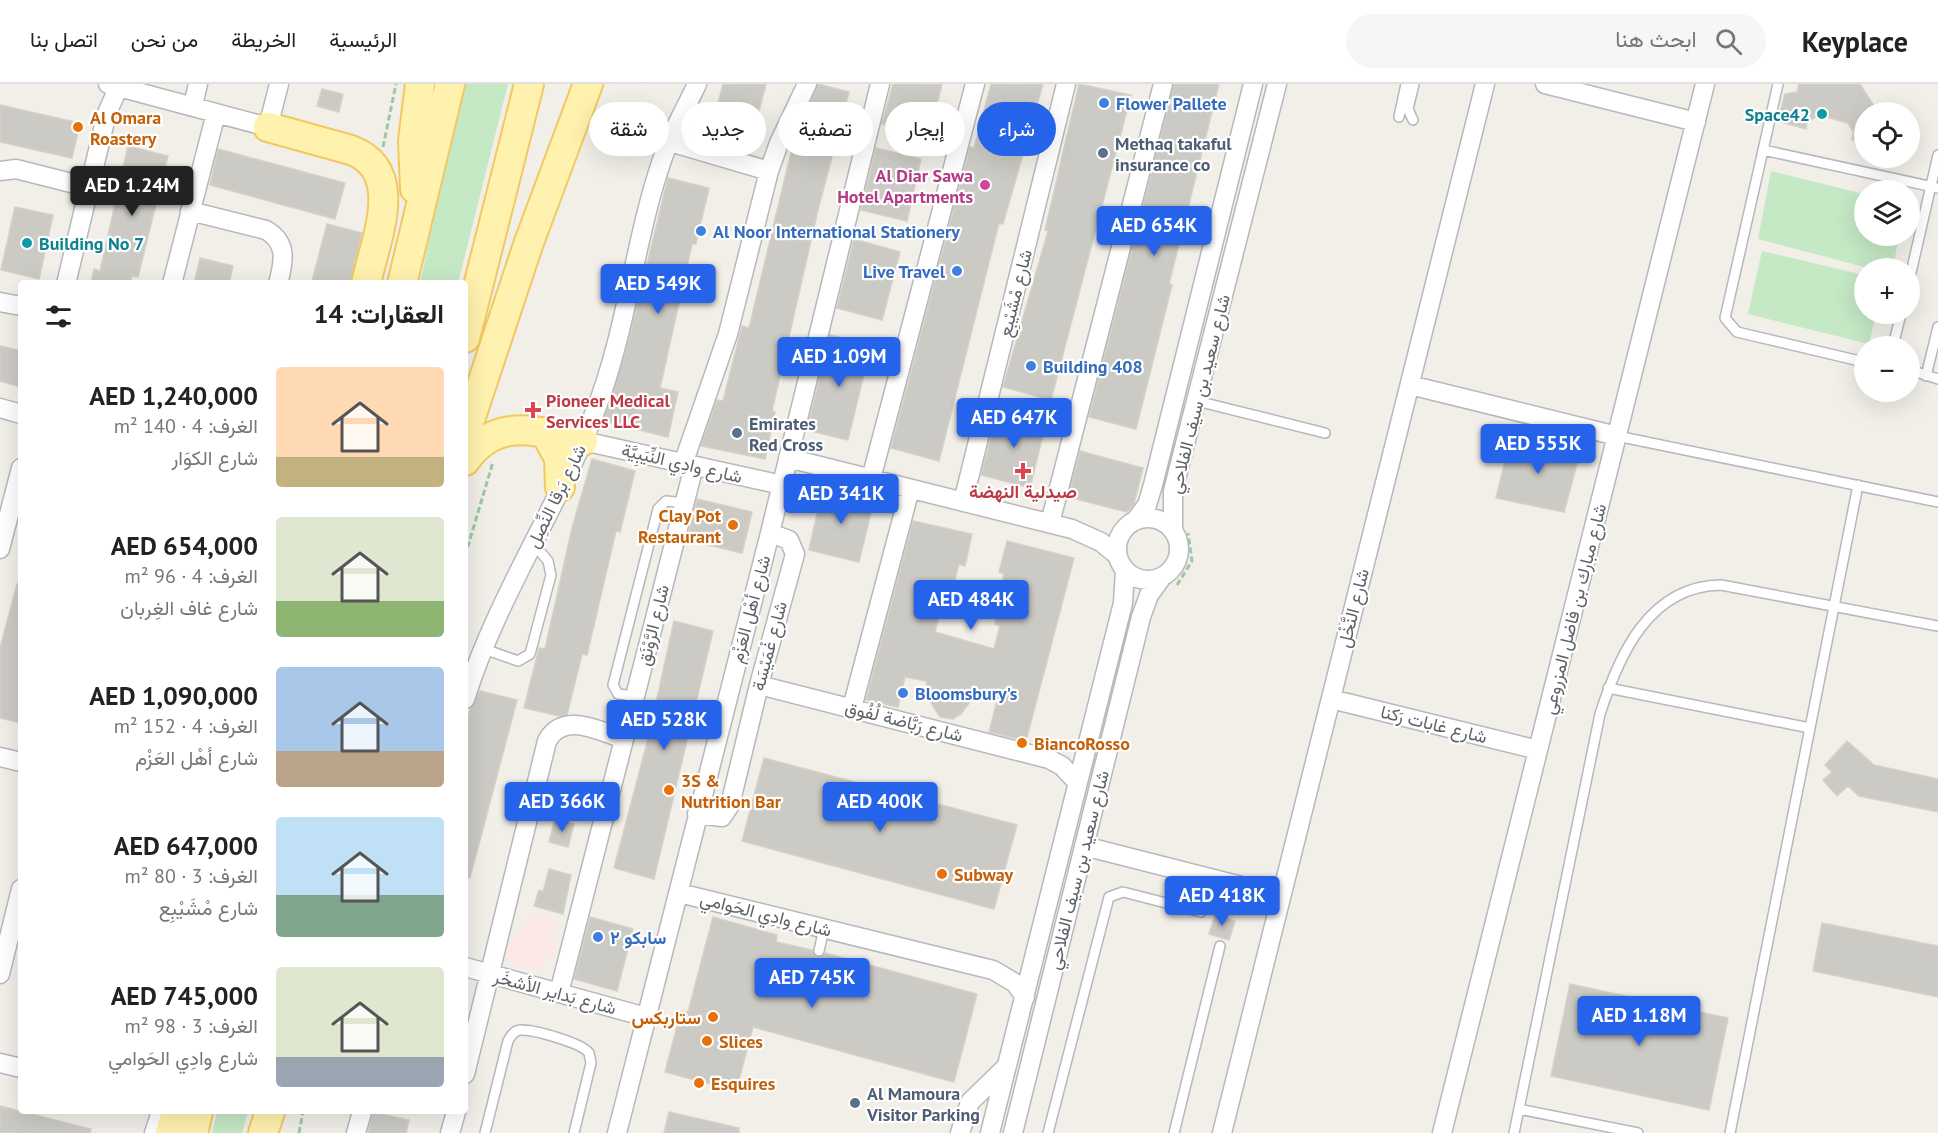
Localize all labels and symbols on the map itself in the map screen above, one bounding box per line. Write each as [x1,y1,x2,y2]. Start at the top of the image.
place label: Flower Pallete [1116,92,1227,115]
marker: Flower Pallete [1097,96,1111,110]
place label: Space42 [1745,103,1810,126]
place label: Al Omara Roastery [90,106,161,150]
marker: Space42 [1815,107,1829,121]
marker: Al Omara Roastery [71,120,85,134]
place label: Methaq takaful insurance co [1115,132,1232,176]
marker: Methaq takaful insurance co [1096,146,1110,160]
place label: Al Diar Sawa Hotel Apartments [837,164,973,208]
pin: AED 1.24M [63,166,201,217]
marker: Al Diar Sawa Hotel Apartments [978,178,992,192]
pin: AED 654K [1092,206,1216,257]
place label: Al Noor International Stationery [713,220,960,243]
marker: Al Noor International Stationery [694,224,708,238]
place label: Building No 7 [39,232,144,255]
marker: Building No 7 [20,236,34,250]
street label: شارع مْشَيْبِع [993,247,1040,340]
place label: Live Travel [863,260,946,283]
pin: AED 549K [596,264,720,315]
marker: Live Travel [950,264,964,278]
street label: شارع سعيد بن سيف الفلاحي [1163,292,1239,497]
pin: AED 1.09M [770,337,908,388]
place label: Building 408 [1043,355,1143,378]
marker: Building 408 [1024,359,1038,373]
place label: Pioneer Medical Services LLC [546,389,670,433]
pin: AED 647K [952,398,1076,449]
marker: Pioneer Medical Services LLC [524,401,542,419]
place label: Emirates Red Cross [749,412,824,456]
pin: AED 555K [1476,424,1600,475]
marker: Emirates Red Cross [730,426,744,440]
street label: شارع وادِي النِّيَبِيَّة [618,438,745,492]
street label: شارع بَرقا النِّصِل [521,440,592,552]
marker: صيدلية النهضة [1016,464,1030,478]
pin: AED 341K [779,474,903,525]
place label: صيدلية النهضة [969,480,1077,503]
street label: شارع مبارك بن فاضل المزروعي [1537,501,1615,718]
place label: Clay Pot Restaurant [638,504,722,548]
marker: Clay Pot Restaurant [726,518,740,532]
street label: شارع أهْل العَزْم [725,553,776,666]
street label: شارع النَّخْل [1332,566,1375,650]
pin: AED 484K [909,580,1033,631]
street label: شارع الرَّوْنَق [632,582,675,668]
street label: شارع غْمَيْسَة [746,599,793,694]
place label: Bloomsbury's [915,682,1018,705]
marker: Bloomsbury's [896,686,910,700]
street label: شارع رَبَّاضة لُفُوق [842,695,965,748]
pin: AED 528K [602,700,726,751]
street label: شارع غابات رَكنا [1378,700,1490,749]
place label: BiancoRosso [1034,732,1130,755]
marker: BiancoRosso [1015,736,1029,750]
street label: شارع سعيد بن سيف الفلاحي [1042,768,1118,973]
place label: 3S & Nutrition Bar [681,769,782,813]
pin: AED 366K [500,782,624,833]
pin: AED 400K [818,782,942,833]
marker: 3S & Nutrition Bar [662,783,676,797]
place label: Subway [954,863,1014,886]
marker: Subway [935,867,949,881]
pin: AED 418K [1160,876,1284,927]
street label: شارع وادِي الحَوامي [697,887,834,945]
place label: سابكو ٢ [610,926,666,949]
marker: سابكو ٢ [591,930,605,944]
pin: AED 745K [750,958,874,1009]
street label: شارع بَداير الأشخَر [490,964,619,1020]
pin: AED 1.18M [1570,996,1708,1047]
place label: ستاربكس [632,1006,701,1029]
marker: ستاربكس [706,1010,720,1024]
place label: Slices [719,1030,763,1053]
marker: Slices [700,1034,714,1048]
place label: Esquires [711,1072,776,1095]
marker: Esquires [692,1076,706,1090]
place label: Al Mamoura Visitor Parking [866,1082,980,1126]
marker: Al Mamoura Visitor Parking [848,1096,862,1110]

